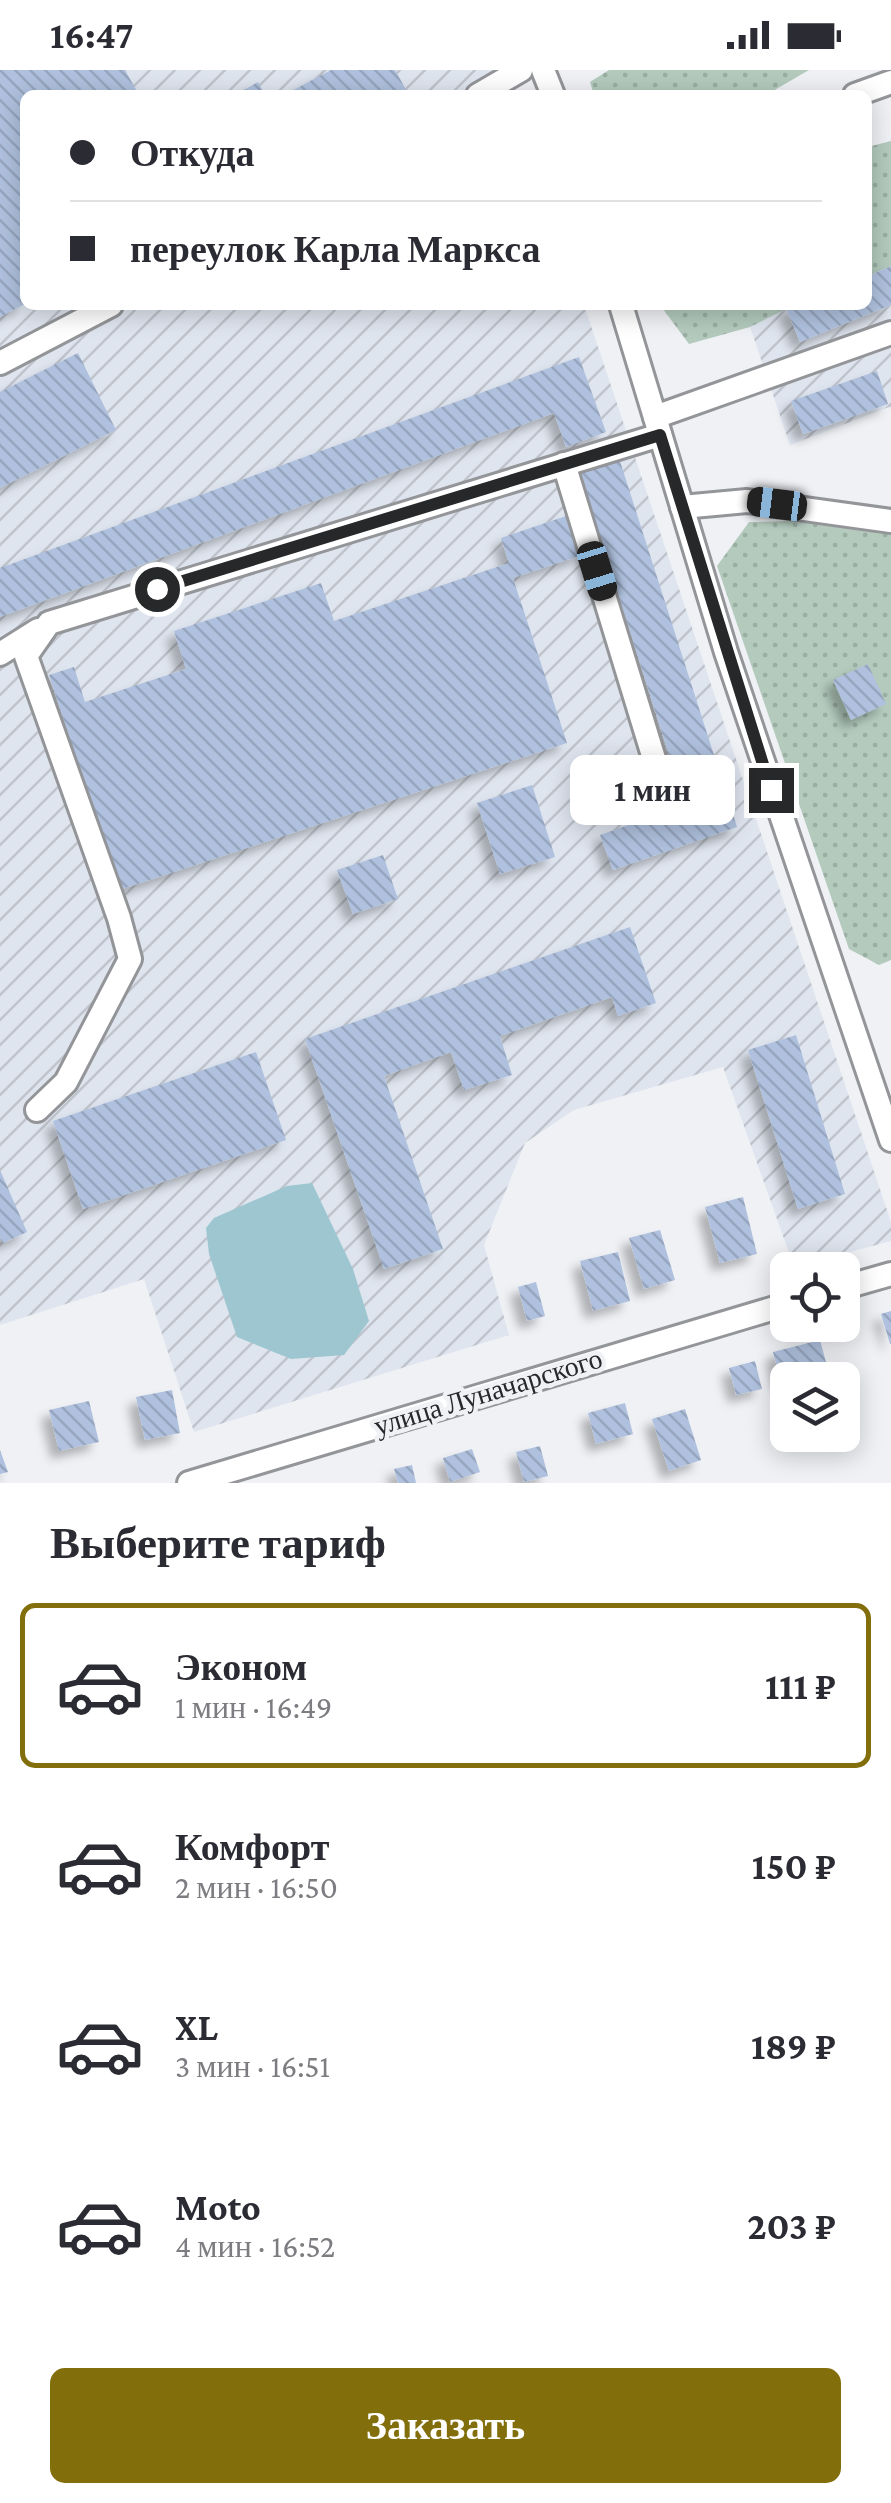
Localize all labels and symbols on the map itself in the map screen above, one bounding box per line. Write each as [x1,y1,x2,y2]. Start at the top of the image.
car [745,485,809,523]
car [574,538,620,604]
route start [135,567,180,612]
callout: 1 мин [571,755,736,825]
route end [749,768,794,813]
street label: улица Луначарского [370,1343,606,1441]

